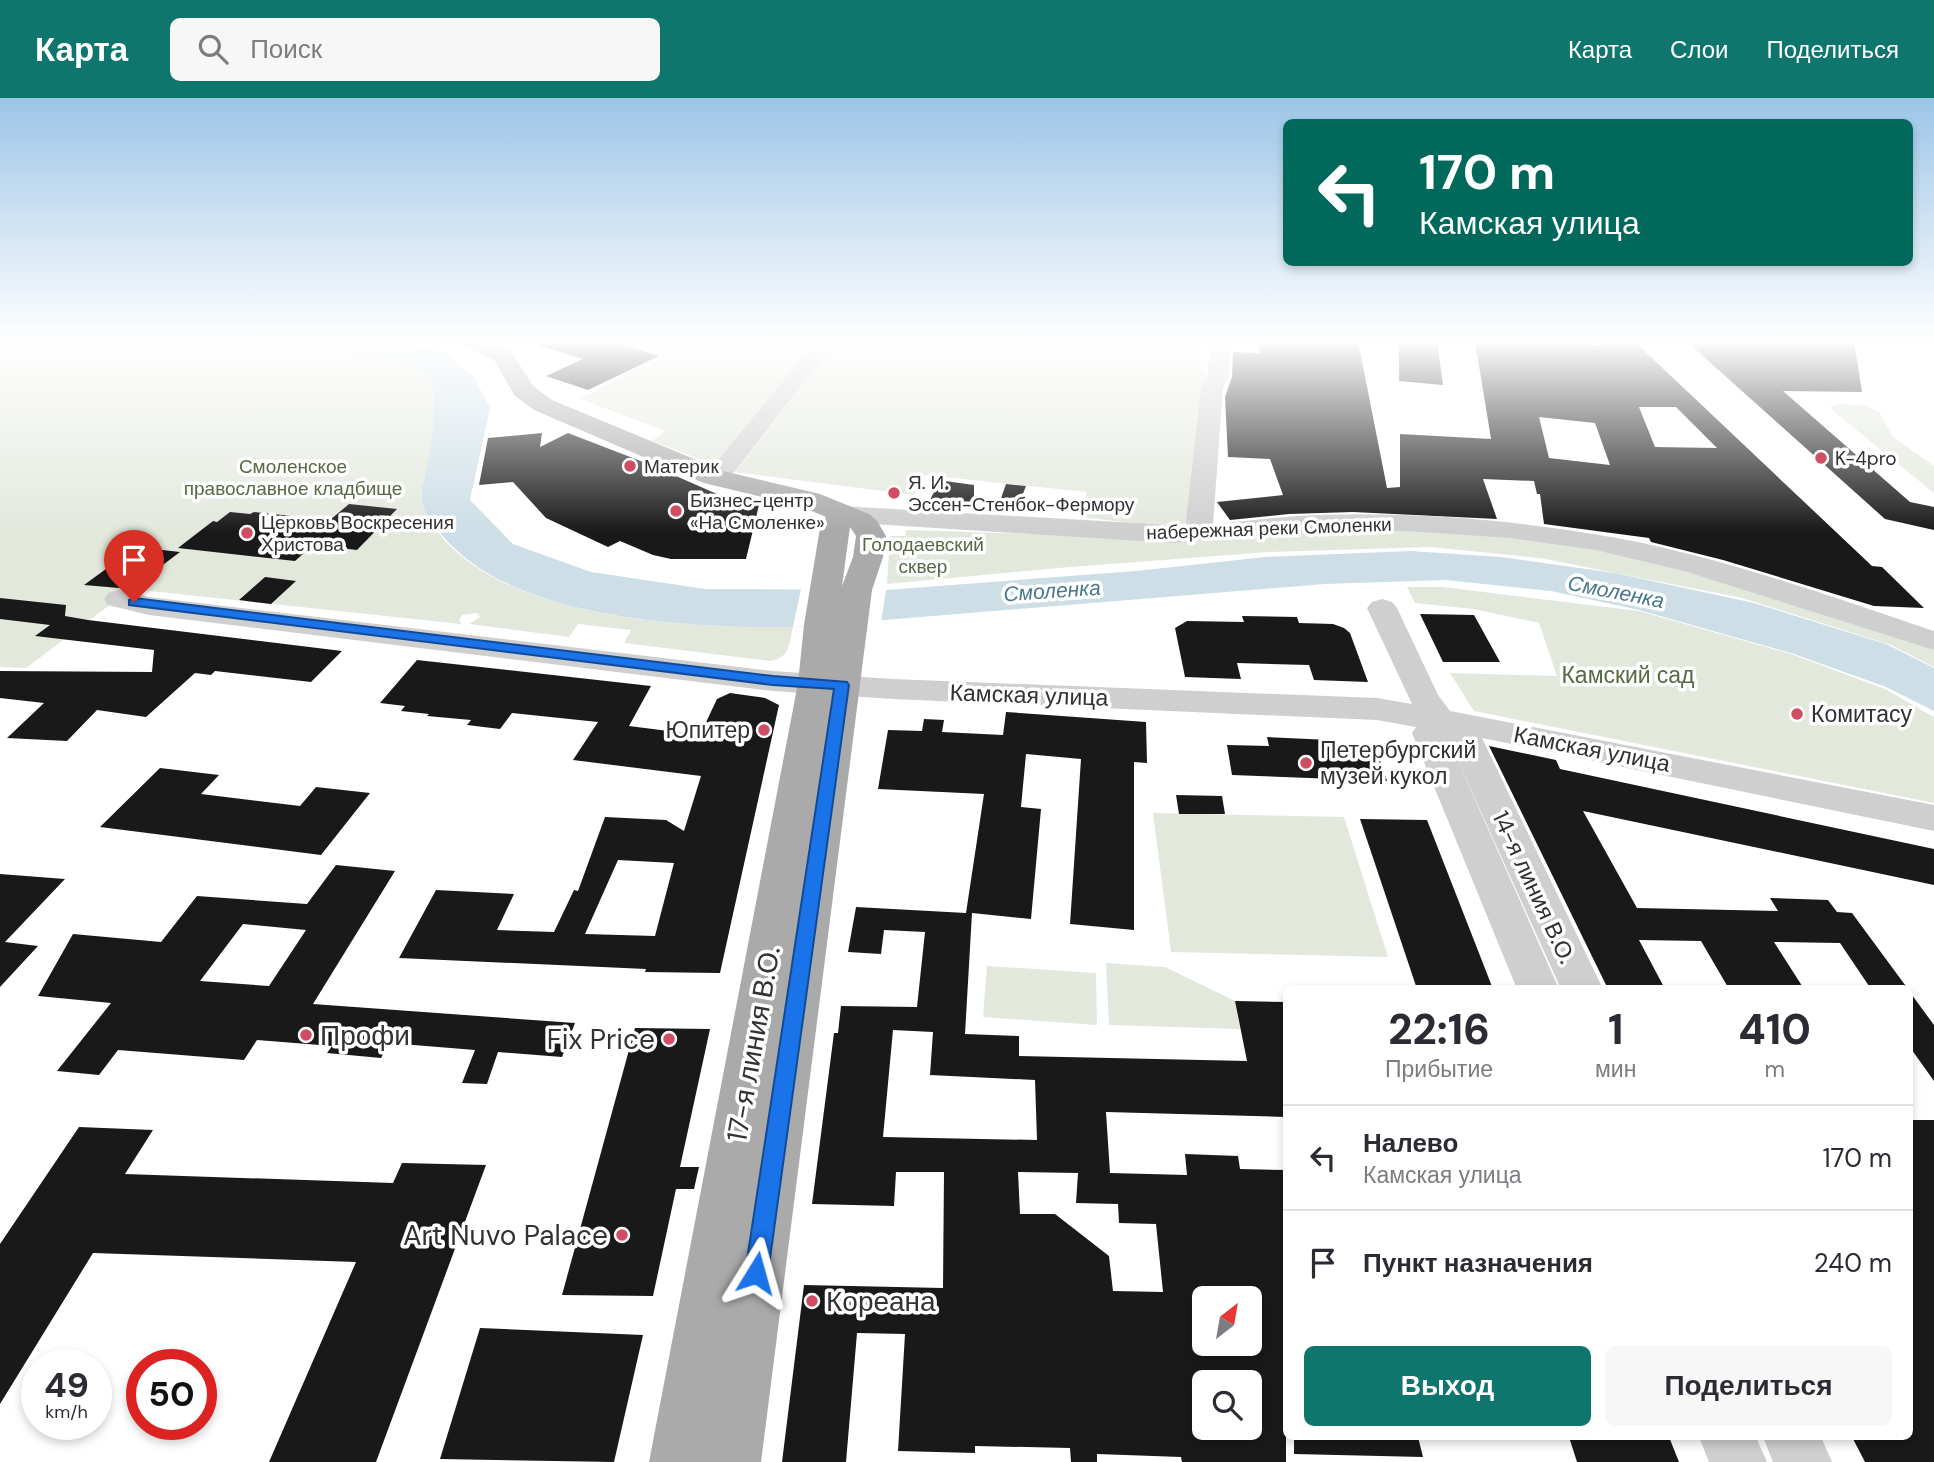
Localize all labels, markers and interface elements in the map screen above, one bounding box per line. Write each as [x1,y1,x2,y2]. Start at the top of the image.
search box [170,18,660,81]
text: Карта [35,28,128,71]
icon: search [194,30,232,68]
text: Поиск [250,32,322,66]
text: Карта [1568,34,1632,65]
text: Слои [1670,34,1728,65]
text: Поделиться [1766,34,1899,65]
text: 170 m [1419,140,1555,204]
icon: left [1304,147,1395,238]
text: Камская улица [1419,202,1640,244]
place label: K-4pro [1835,446,1897,471]
marker: K-4pro [1813,450,1829,466]
park label: Смоленское православное кладбище [184,454,402,501]
place label: Материк [644,454,719,479]
marker: Материк [622,458,638,474]
place label: Я. И. Эссен-Стенбок-Фермору [908,470,1135,517]
marker: Я. И. Эссен-Стенбок-Фермору [886,485,902,501]
place label: Бизнес-центр «На Смоленке» [690,488,825,535]
marker: Бизнес-центр «На Смоленке» [668,503,684,519]
place label: Церковь Воскресения Христова [261,510,454,557]
street label: набережная реки Смоленки [1146,512,1392,545]
marker: Церковь Воскресения Христова [239,525,255,541]
pin [104,530,164,602]
park label: Голодаевский сквер [862,532,984,579]
icon: arrive [115,541,153,579]
water label: Смоленка [1565,569,1667,615]
water label: Смоленка [1002,574,1102,608]
park label: Камский сад [1561,660,1695,690]
street label: Камская улица [949,677,1109,713]
place label: Комитасу [1811,699,1912,729]
marker: Комитасу [1789,706,1805,722]
place label: Юпитер [666,715,750,745]
street label: Камская улица [1511,719,1673,779]
marker: Юпитер [756,722,772,738]
place label: Петербургский музей кукол [1320,735,1476,791]
marker: Петербургский музей кукол [1298,755,1314,771]
street label: 14-я линия В.О. [1486,806,1582,968]
street label: 17-я линия В.О. [718,944,789,1145]
text: 22:16 [1388,1002,1490,1057]
text: 1 [1608,1002,1623,1057]
text: 410 [1738,1002,1811,1057]
place label: Профи [320,1017,410,1054]
place label: Fix Price [547,1021,655,1058]
marker: Профи [298,1027,314,1043]
marker: Fix Price [661,1031,677,1047]
text: Прибытие [1385,1054,1493,1084]
text: мин [1595,1054,1636,1084]
text: m [1764,1054,1785,1084]
text: Налево [1363,1126,1458,1160]
icon: left [1304,1139,1342,1177]
text: 170 m [1823,1141,1892,1175]
text: Камская улица [1363,1160,1522,1190]
place label: Art Nuvo Palace [403,1217,608,1254]
marker: Art Nuvo Palace [614,1227,630,1243]
position arrow [719,1236,793,1310]
icon: arrive [1304,1244,1342,1282]
text: Пункт назначения [1363,1246,1593,1280]
text: 240 m [1814,1246,1892,1280]
place label: Кореана [826,1283,936,1320]
north arrow [1192,1286,1262,1356]
map controls [1192,1286,1262,1440]
marker: Кореана [804,1293,820,1309]
button: Выход [1304,1346,1591,1426]
button: Поделиться [1605,1346,1892,1426]
speed limit sign: 50 [126,1349,217,1440]
text: 49 [44,1362,89,1408]
button: search [1192,1370,1262,1440]
text: km/h [45,1400,88,1424]

